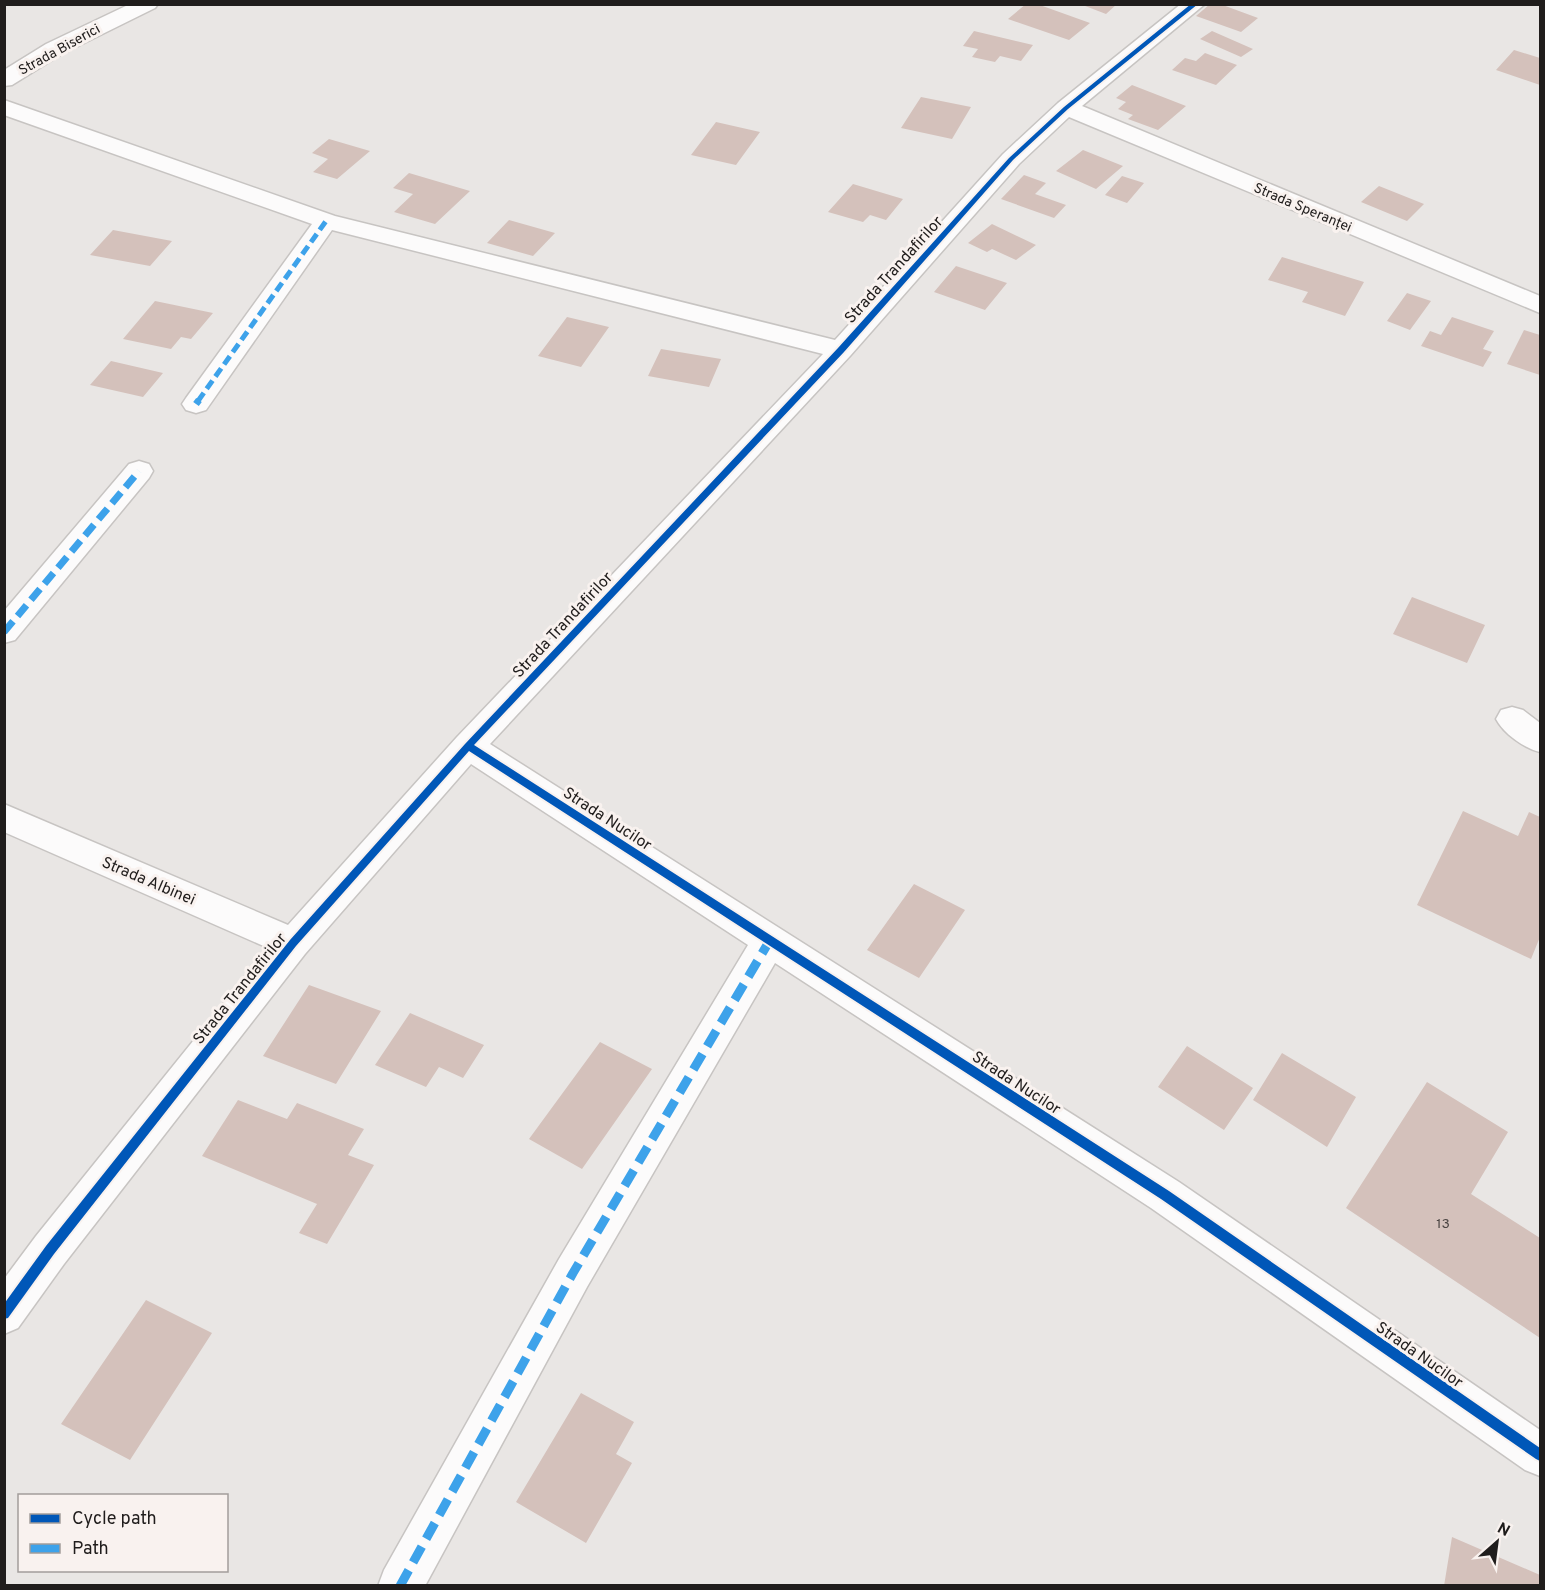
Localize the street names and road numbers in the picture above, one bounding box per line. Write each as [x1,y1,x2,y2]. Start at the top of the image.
street label: Strada Biserici [16,21,103,80]
street label: Strada Speranței [1251,180,1354,237]
street label: Strada Trandafirilor [841,212,948,328]
street label: Strada Trandafirilor [509,568,618,683]
street label: Strada Nucilor [559,783,655,856]
street label: Strada Albinei [98,853,198,911]
street label: Strada Trandafirilor [189,929,292,1049]
street label: Strada Nucilor [968,1047,1064,1120]
street label: Strada Nucilor [1371,1318,1466,1393]

